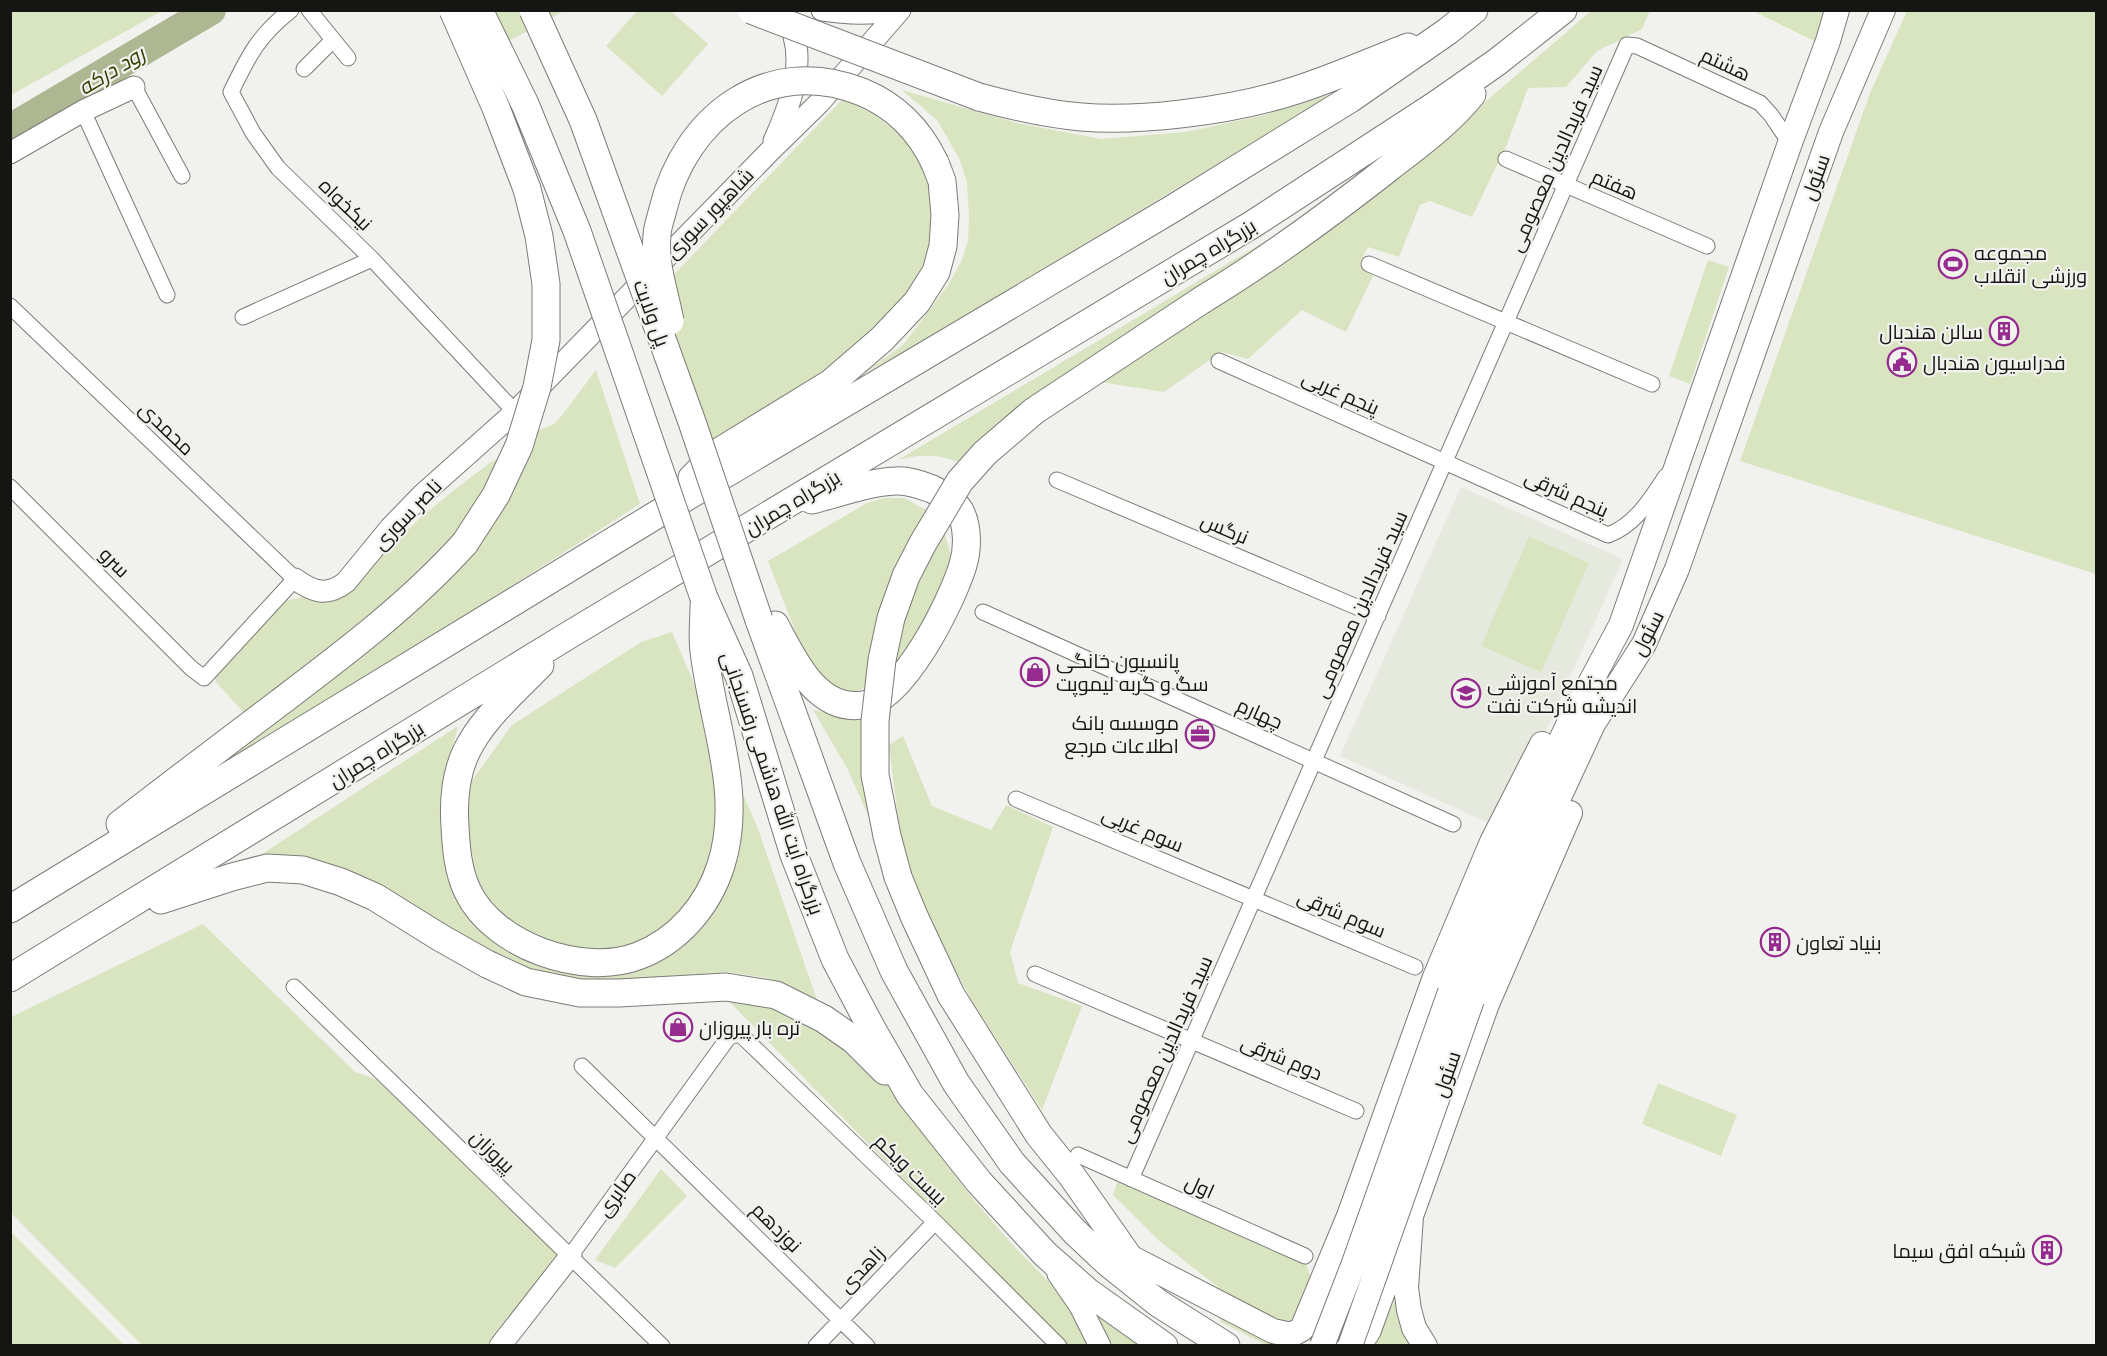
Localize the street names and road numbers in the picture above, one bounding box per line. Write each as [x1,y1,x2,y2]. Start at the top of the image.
street label: هشتم [1696,41,1755,88]
street label: سید فریدالدین معصومی [1502,60,1608,256]
street label: سئول [1794,150,1836,204]
street label: شاهپور سوری [659,162,759,264]
street label: هفتم [1587,162,1642,207]
street label: نیکخواه [313,172,379,236]
street label: بزرگراه چمران [1155,212,1261,290]
street label: پل ولایت [627,276,677,351]
street label: پنجم غربی [1298,363,1385,422]
street label: محمدی [134,395,200,461]
street label: بزرگراه چمران [739,463,845,541]
street label: پنجم شرقی [1520,463,1614,525]
street label: ناصر سوری [366,473,448,555]
street label: نرگس [1197,506,1253,550]
street label: سید فریدالدین معصومی [1307,506,1413,702]
street label: سرو [94,541,136,583]
street label: سئول [1624,606,1670,660]
street label: بزرگراه آیت الله هاشمی رفسنجانی [715,648,831,918]
street label: چهارم [1232,691,1287,736]
street label: بزرگراه چمران [323,714,429,794]
street label: سوم غربی [1098,800,1188,859]
street label: سوم شرقی [1293,882,1390,945]
street label: سید فریدالدین معصومی [1112,951,1218,1147]
street label: دوم شرقی [1237,1028,1327,1087]
street label: سئول [1426,1047,1466,1101]
street label: پیروزان [465,1123,522,1179]
street label: بیست ویکم [868,1127,953,1211]
street label: صابری [590,1164,642,1222]
street label: اول [1181,1168,1219,1204]
street label: نوزدهم [745,1196,808,1259]
street label: زاهدی [832,1240,890,1298]

